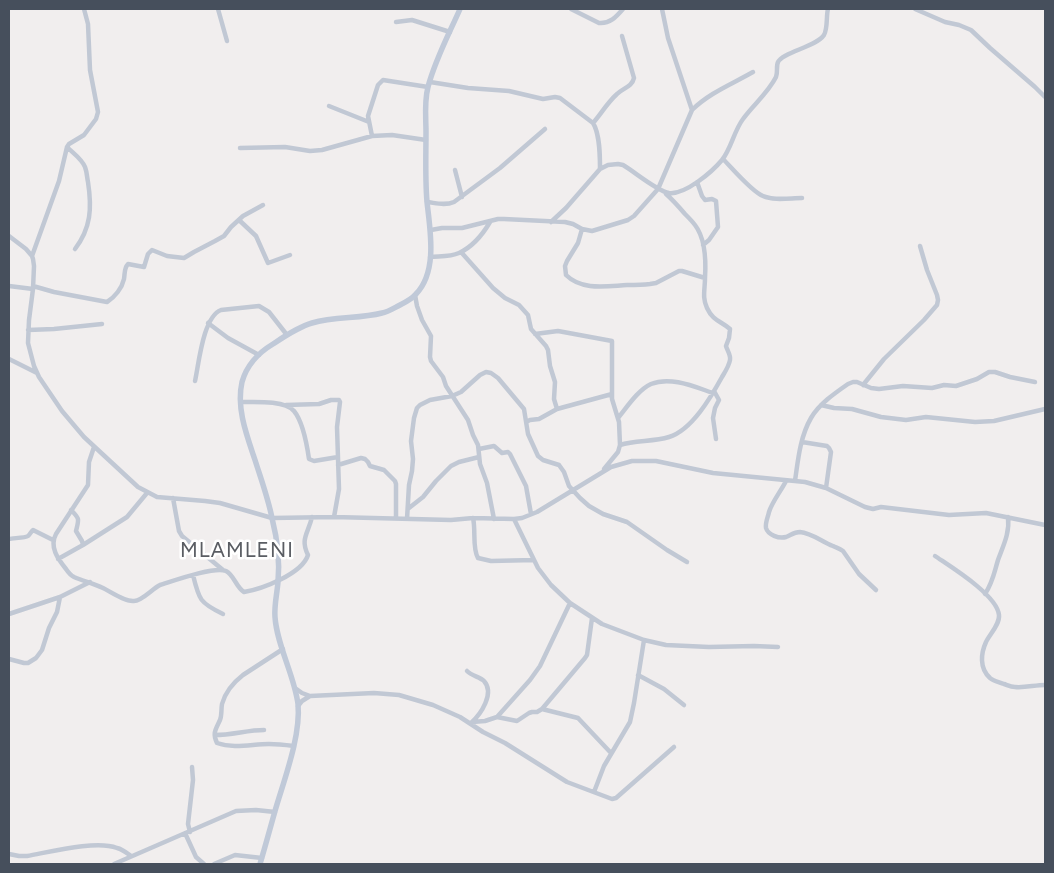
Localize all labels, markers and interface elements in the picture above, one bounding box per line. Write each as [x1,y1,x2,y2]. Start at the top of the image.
district label: MLAMLENI [179,538,295,564]

